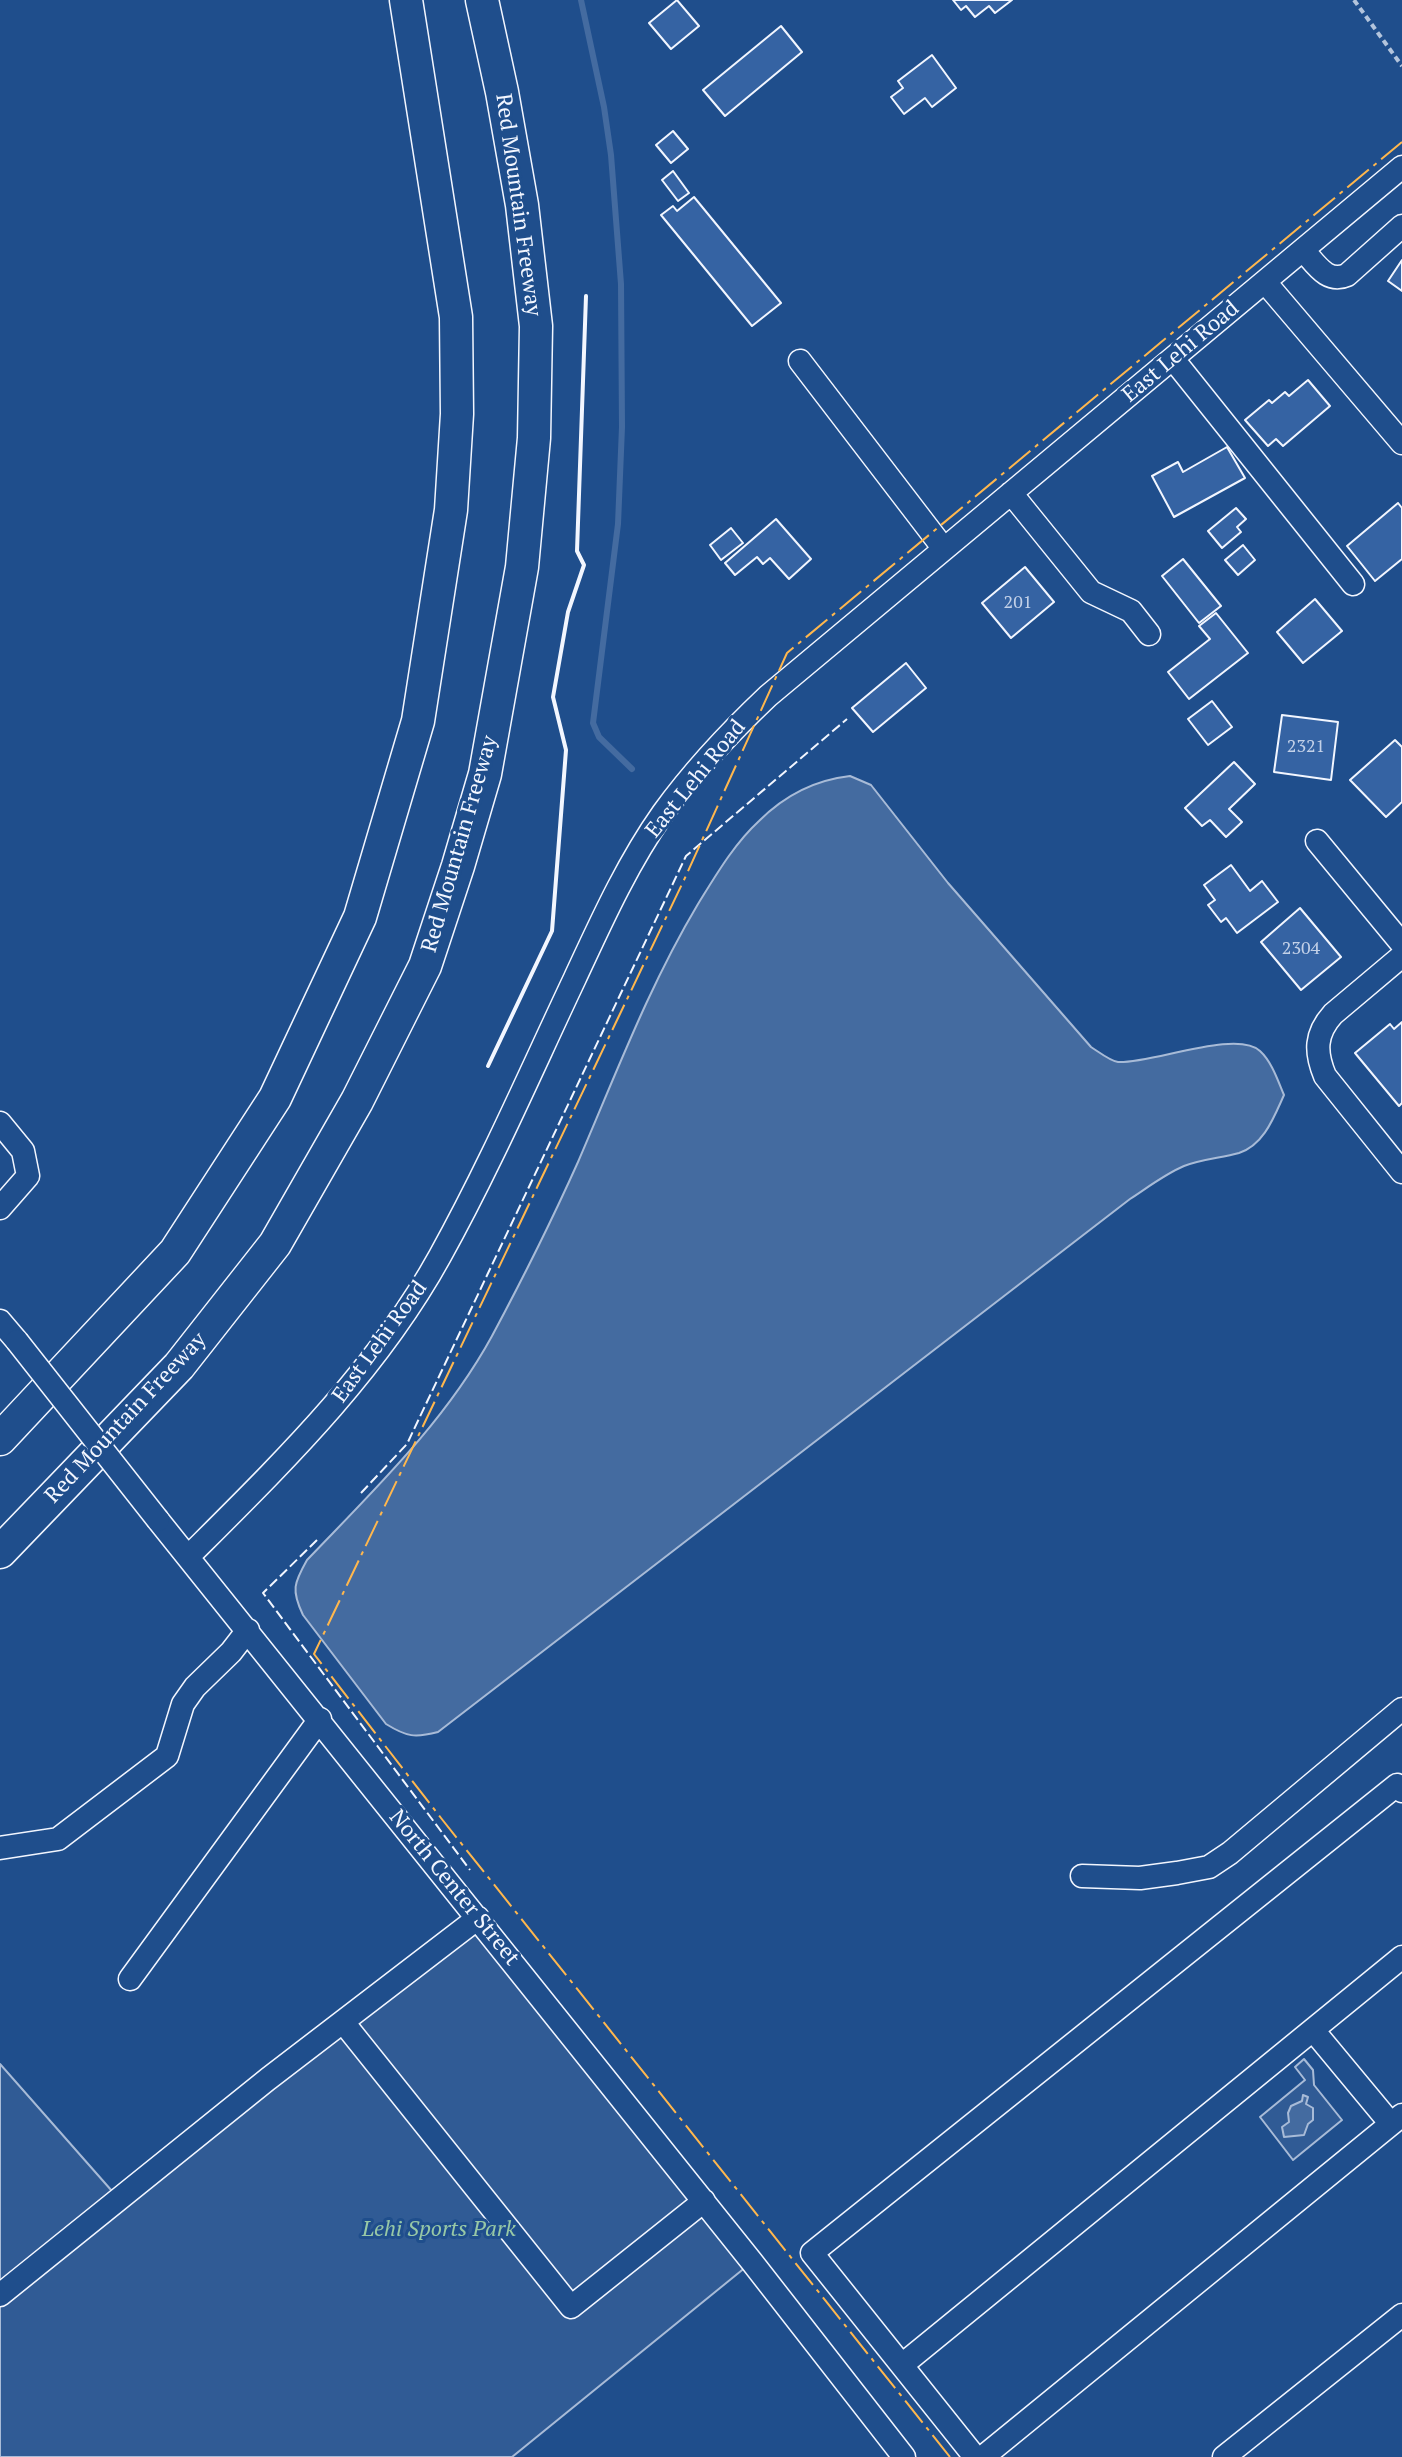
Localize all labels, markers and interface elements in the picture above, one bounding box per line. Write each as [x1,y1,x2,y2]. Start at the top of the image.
street label: Red Mountain Freeway [489,92,547,318]
street label: East Lehi Road [1117,296,1245,408]
house number: 201 [1004,592,1032,614]
street label: East Lehi Road [640,715,752,843]
street label: Red Mountain Freeway [416,733,504,955]
house number: 2321 [1287,736,1325,758]
house number: 2304 [1282,938,1320,960]
street label: East Lehi Road [327,1276,433,1408]
street label: Red Mountain Freeway [40,1327,212,1509]
street label: North Center Street [383,1805,525,1971]
park label: Lehi Sports Park [362,2217,516,2243]

